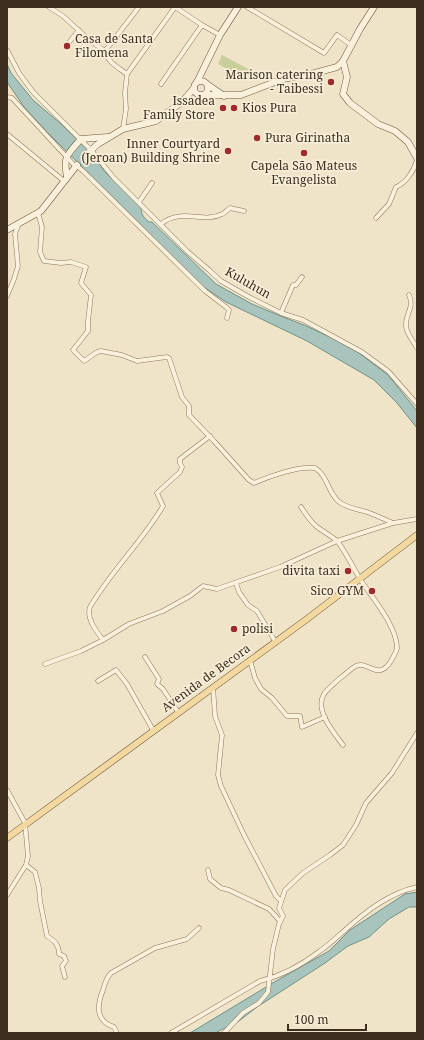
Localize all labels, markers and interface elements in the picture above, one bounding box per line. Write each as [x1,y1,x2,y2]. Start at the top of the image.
place label: Casa de Santa Filomena [75,30,154,61]
marker: Casa de Santa Filomena [62,41,72,51]
place label: Marison catering - Taibessi [225,66,324,97]
marker: Marison catering - Taibessi [326,77,336,87]
place label: Issadea Family Store [143,92,215,123]
place label: Kios Pura [242,99,297,116]
marker: Issadea Family Store [218,103,228,113]
marker: Kios Pura [229,103,239,113]
place label: Pura Girinatha [265,129,350,146]
marker: Pura Girinatha [252,133,262,143]
place label: Inner Courtyard (Jeroan) Building Shrine [81,135,221,166]
marker: Inner Courtyard (Jeroan) Building Shrine [223,146,233,156]
marker: Capela São Mateus Evangelista [299,148,309,158]
place label: Capela São Mateus Evangelista [251,157,357,188]
street label: Kuluhun [222,263,274,303]
place label: divita taxi [282,562,340,579]
marker: divita taxi [343,566,353,576]
place label: Sico GYM [311,582,364,599]
marker: Sico GYM [367,586,377,596]
place label: polisi [242,620,273,637]
marker: polisi [229,624,239,634]
street label: Avenida de Becora [158,639,254,716]
scale bar [288,1006,366,1032]
text: 100 m [294,1011,329,1028]

